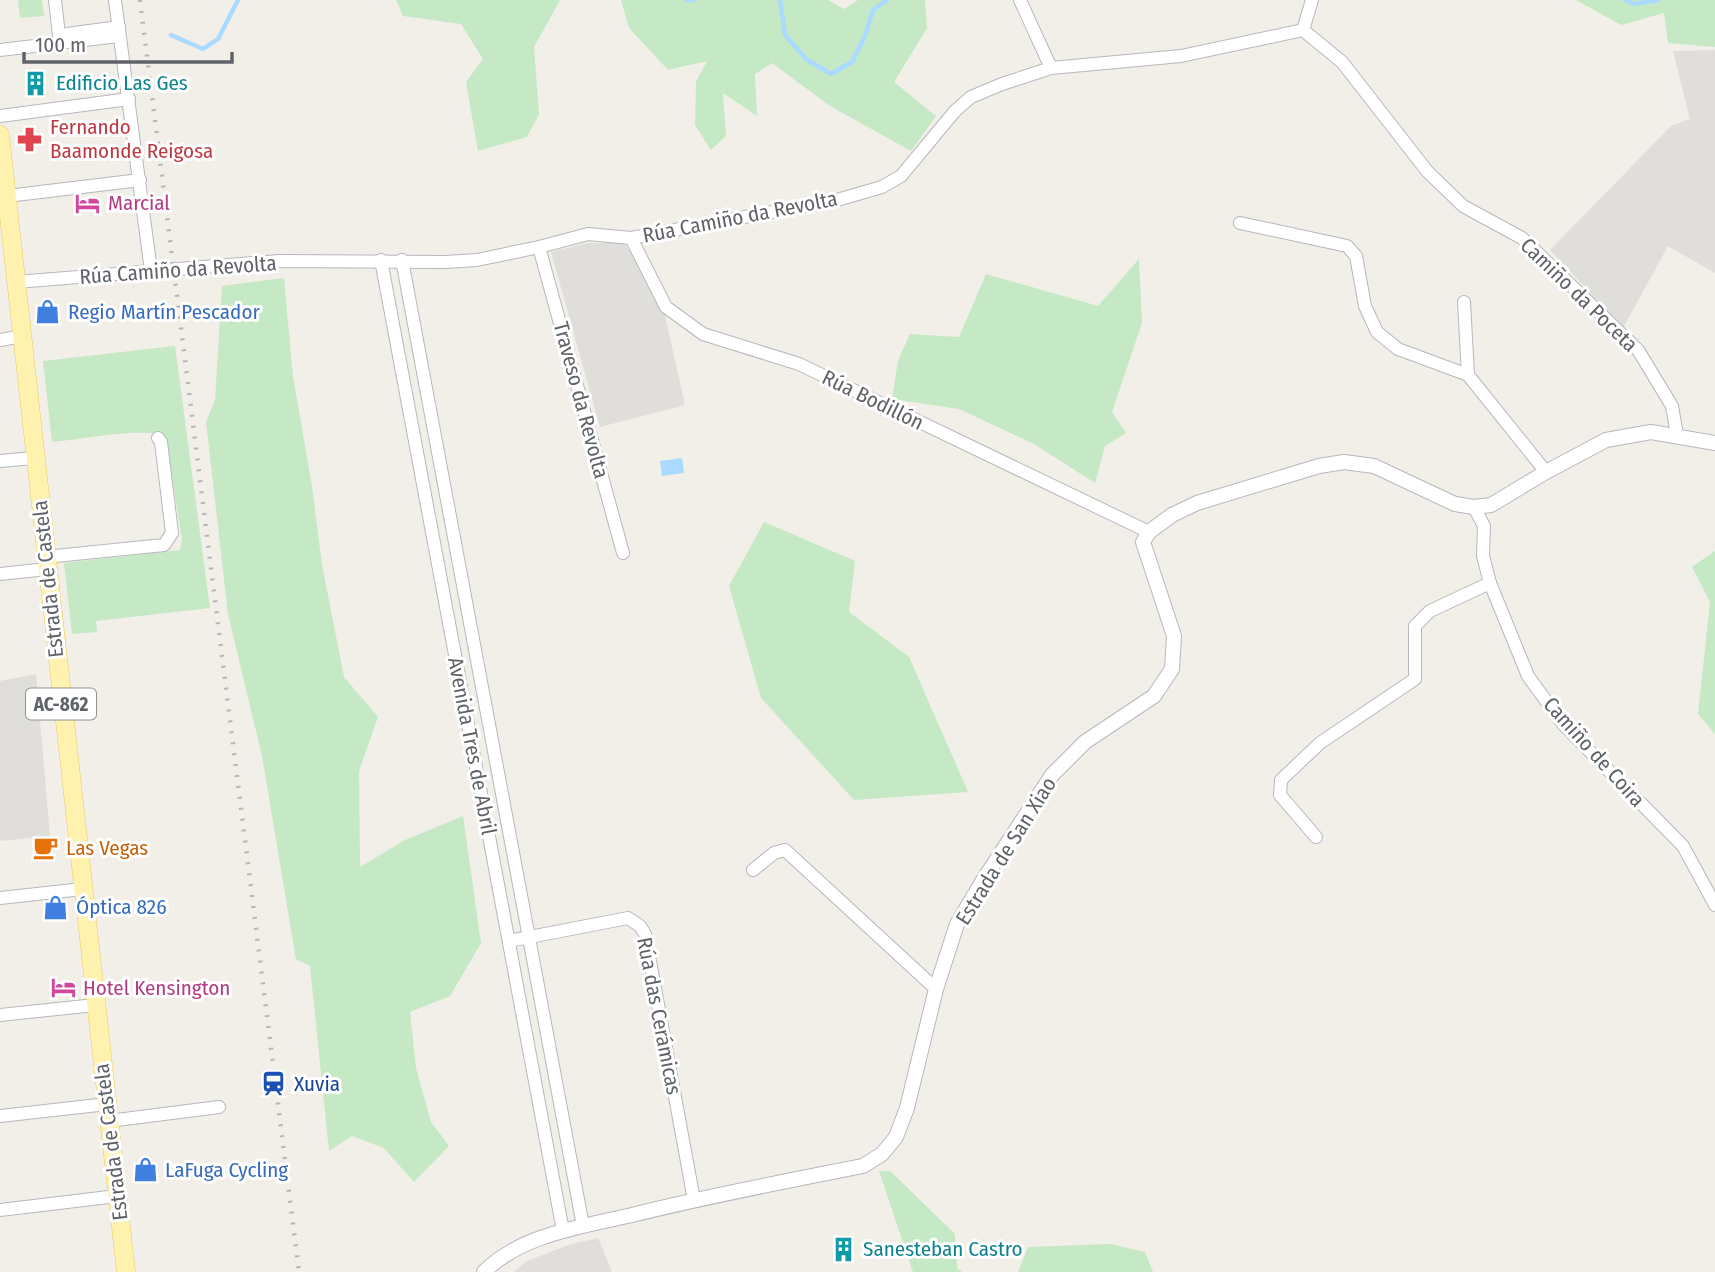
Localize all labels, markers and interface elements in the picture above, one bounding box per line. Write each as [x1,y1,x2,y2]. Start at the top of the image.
scale bar [24,21,233,65]
text: 100 m [35,32,86,58]
building icon: Edificio Las Ges [22,69,50,97]
place label: Edificio Las Ges [56,70,188,96]
place label: Fernando Baamonde Reigosa [50,114,213,164]
pharmacy icon: Fernando Baamonde Reigosa [16,125,44,153]
street label: Rúa Camiño da Revolta [641,185,839,249]
hotel icon: Marcial [74,189,102,217]
place label: Marcial [108,190,170,216]
street label: Camiño da Poceta [1515,232,1643,358]
street label: Rúa Camiño da Revolta [79,250,277,290]
shop icon: Regio Martín Pescador [34,298,62,326]
place label: Regio Martín Pescador [68,299,260,325]
street label: Traveso da Revolta [548,319,614,481]
street label: Rúa Bodillón [818,364,928,436]
street label: Estrada de Castela [27,499,69,659]
street label: Avenida Tres de Abril [442,655,502,838]
road number: AC-862 [26,688,96,720]
street label: Camiño de Coira [1538,692,1650,812]
street label: Estrada de San Xiao [950,772,1062,930]
cafe icon: Las Vegas [32,834,60,862]
place label: Las Vegas [66,835,148,861]
shop icon: Óptica 826 [42,893,70,921]
place label: Óptica 826 [76,894,167,920]
street label: Rúa das Cerámicas [631,935,687,1097]
hotel icon: Hotel Kensington [49,974,77,1002]
place label: Hotel Kensington [83,975,230,1001]
street label: Estrada de Castela [88,1062,134,1222]
station icon: Xuvia [260,1070,288,1098]
place label: Xuvia [294,1071,340,1097]
shop icon: LaFuga Cycling [131,1156,159,1184]
place label: LaFuga Cycling [165,1157,288,1183]
building icon: Sanesteban Castro [829,1235,857,1263]
place label: Sanesteban Castro [863,1236,1023,1262]

